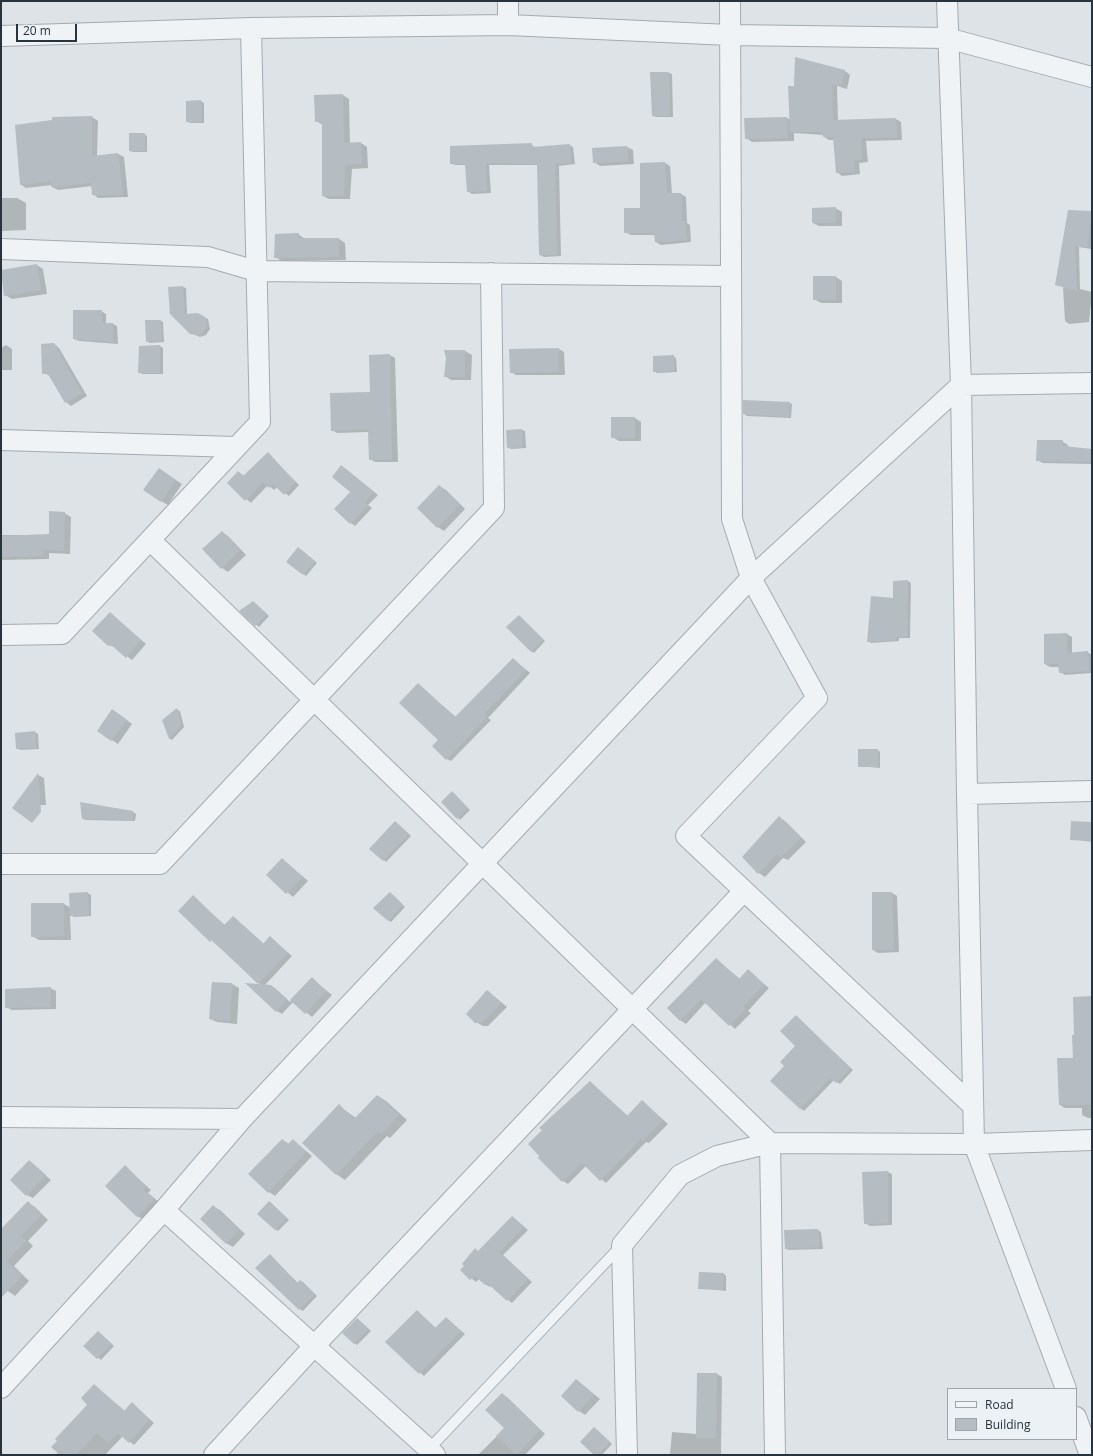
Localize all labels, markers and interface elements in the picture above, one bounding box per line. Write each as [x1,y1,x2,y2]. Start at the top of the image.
scale bar [18,16,79,42]
text: 20 m [23,22,51,39]
legend [947,1388,1077,1440]
text: Road [985,1396,1014,1413]
text: Building [985,1416,1030,1433]

